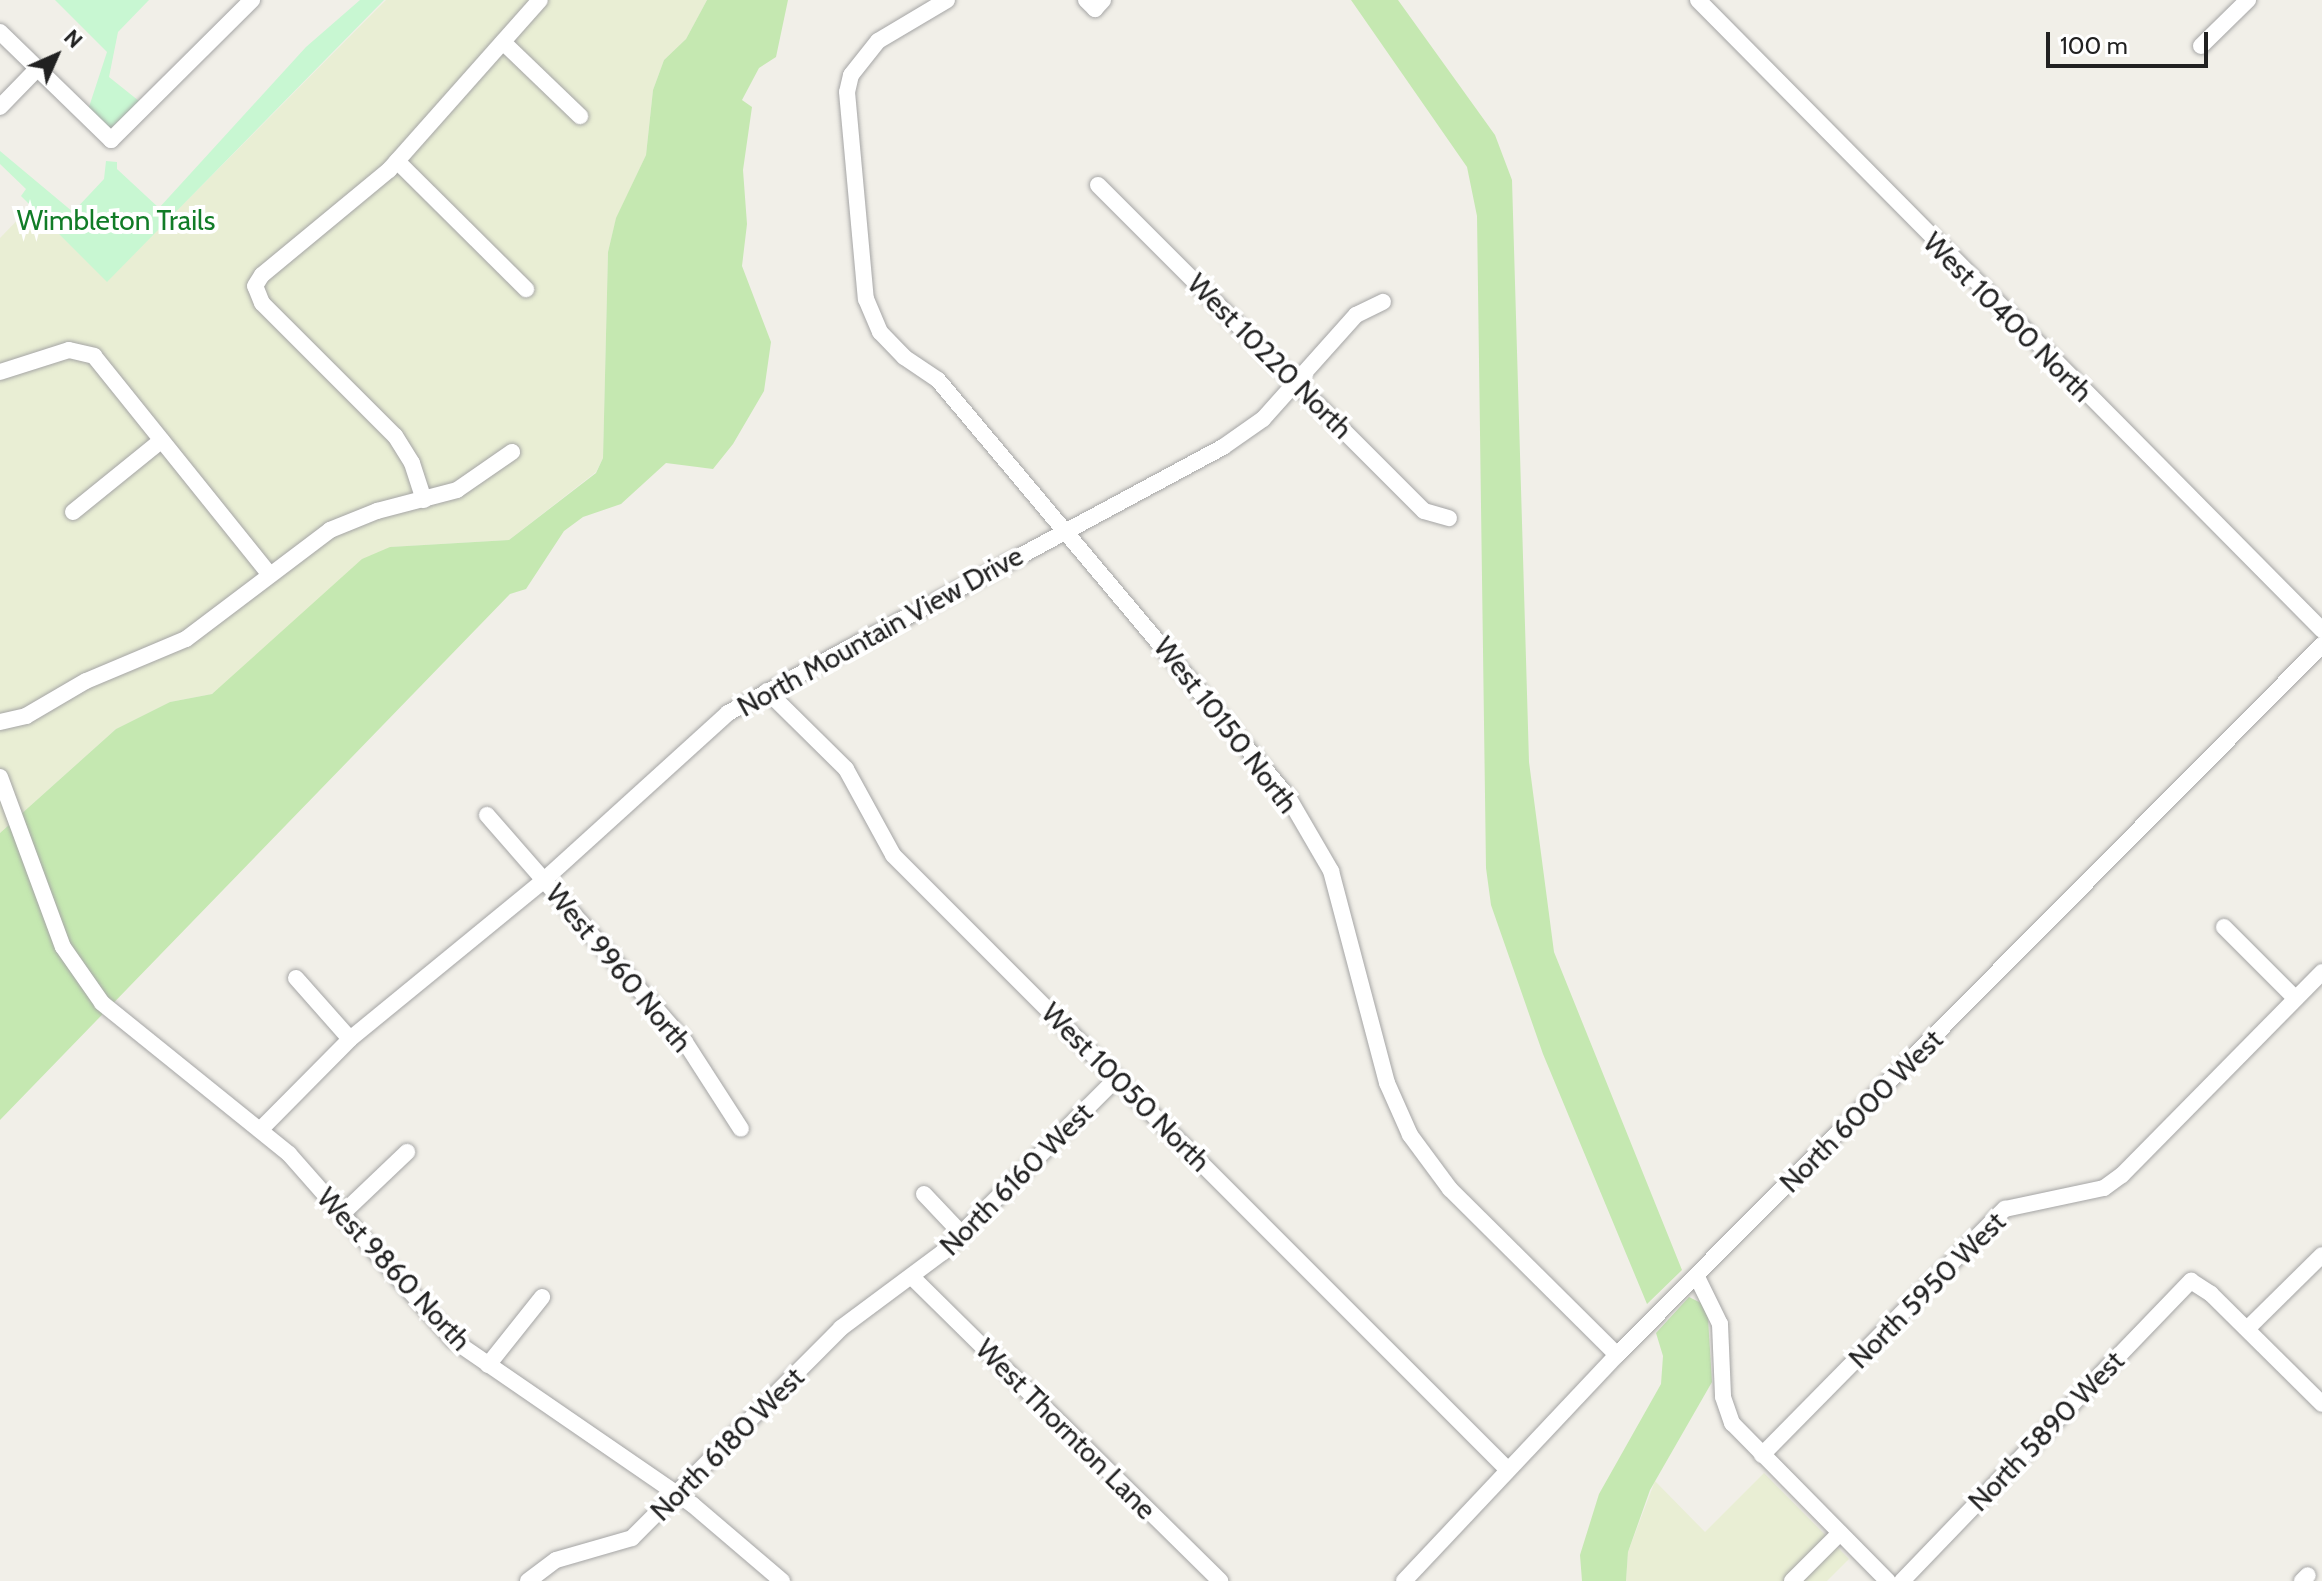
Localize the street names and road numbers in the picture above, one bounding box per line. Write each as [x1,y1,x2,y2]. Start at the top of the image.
street label: West 10400 North [1916,225,2100,409]
street label: West 10220 North [1181,267,1359,445]
street label: North Mountain View Drive [731,538,1029,724]
street label: West 10150 North [1147,630,1305,820]
street label: West 9960 North [539,877,699,1059]
street label: West 10050 North [1035,996,1217,1178]
street label: North 6000 West [1773,1023,1949,1199]
street label: North 6160 West [933,1096,1099,1262]
street label: West 9860 North [310,1181,478,1357]
street label: North 5950 West [1842,1205,2012,1375]
street label: West Thornton Lane [969,1332,1163,1526]
street label: North 5890 West [1961,1344,2131,1518]
street label: North 6180 West [643,1360,811,1528]

